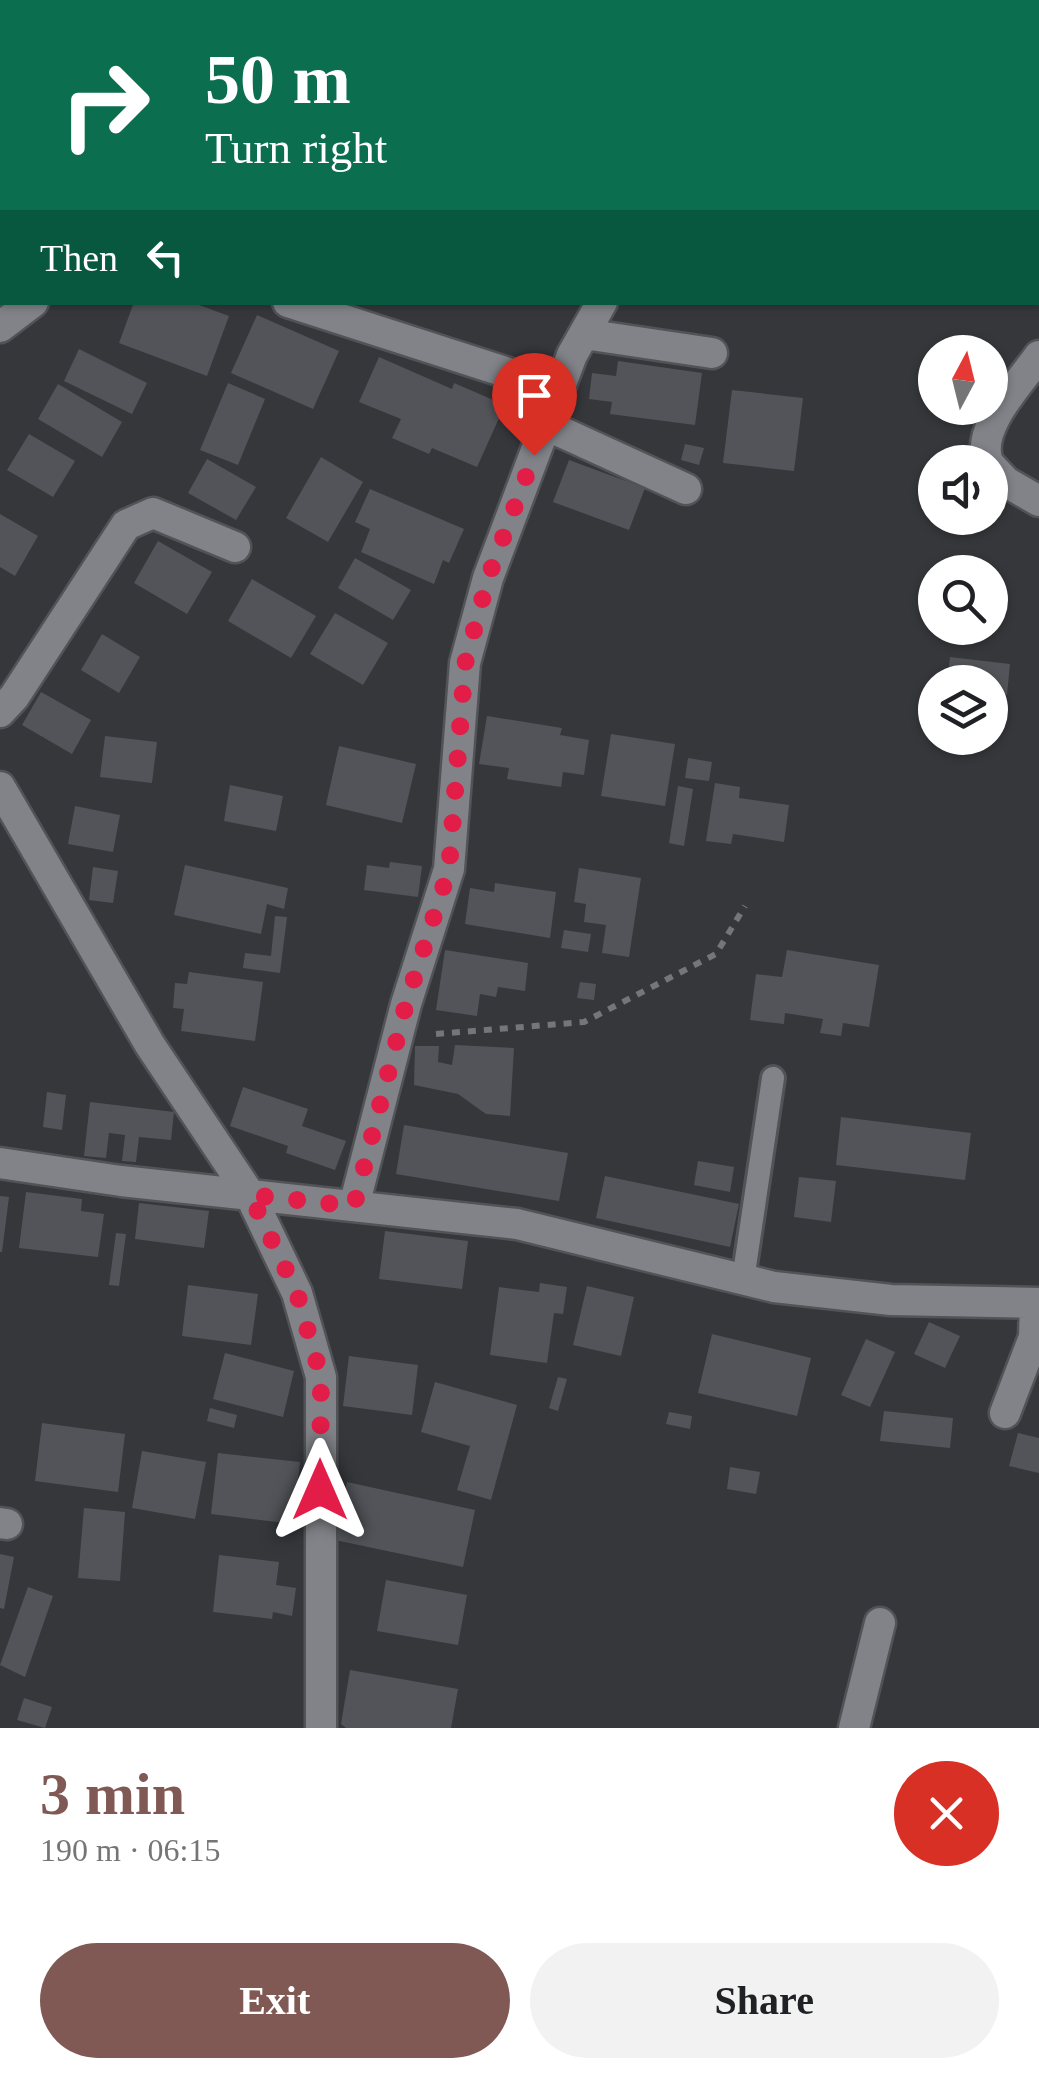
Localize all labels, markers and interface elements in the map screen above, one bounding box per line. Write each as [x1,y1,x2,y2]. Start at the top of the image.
icon: right [40,40,170,170]
text: 50 m [205,41,351,118]
text: Turn right [205,123,387,173]
icon: left [138,230,193,285]
text: Then [40,237,118,279]
north arrow [918,335,1008,425]
map controls [918,335,1008,755]
pin [492,353,577,456]
icon: arrive [507,368,562,423]
button: sound [918,445,1008,535]
button: search [918,555,1008,645]
button: layers [918,665,1008,755]
position arrow [268,1438,372,1542]
text: 3 min [40,1761,185,1827]
button: close [894,1761,999,1866]
text: 190 m · 06:15 [40,1832,220,1868]
button: Exit [40,1943,510,2058]
button: Share [530,1943,999,2058]

